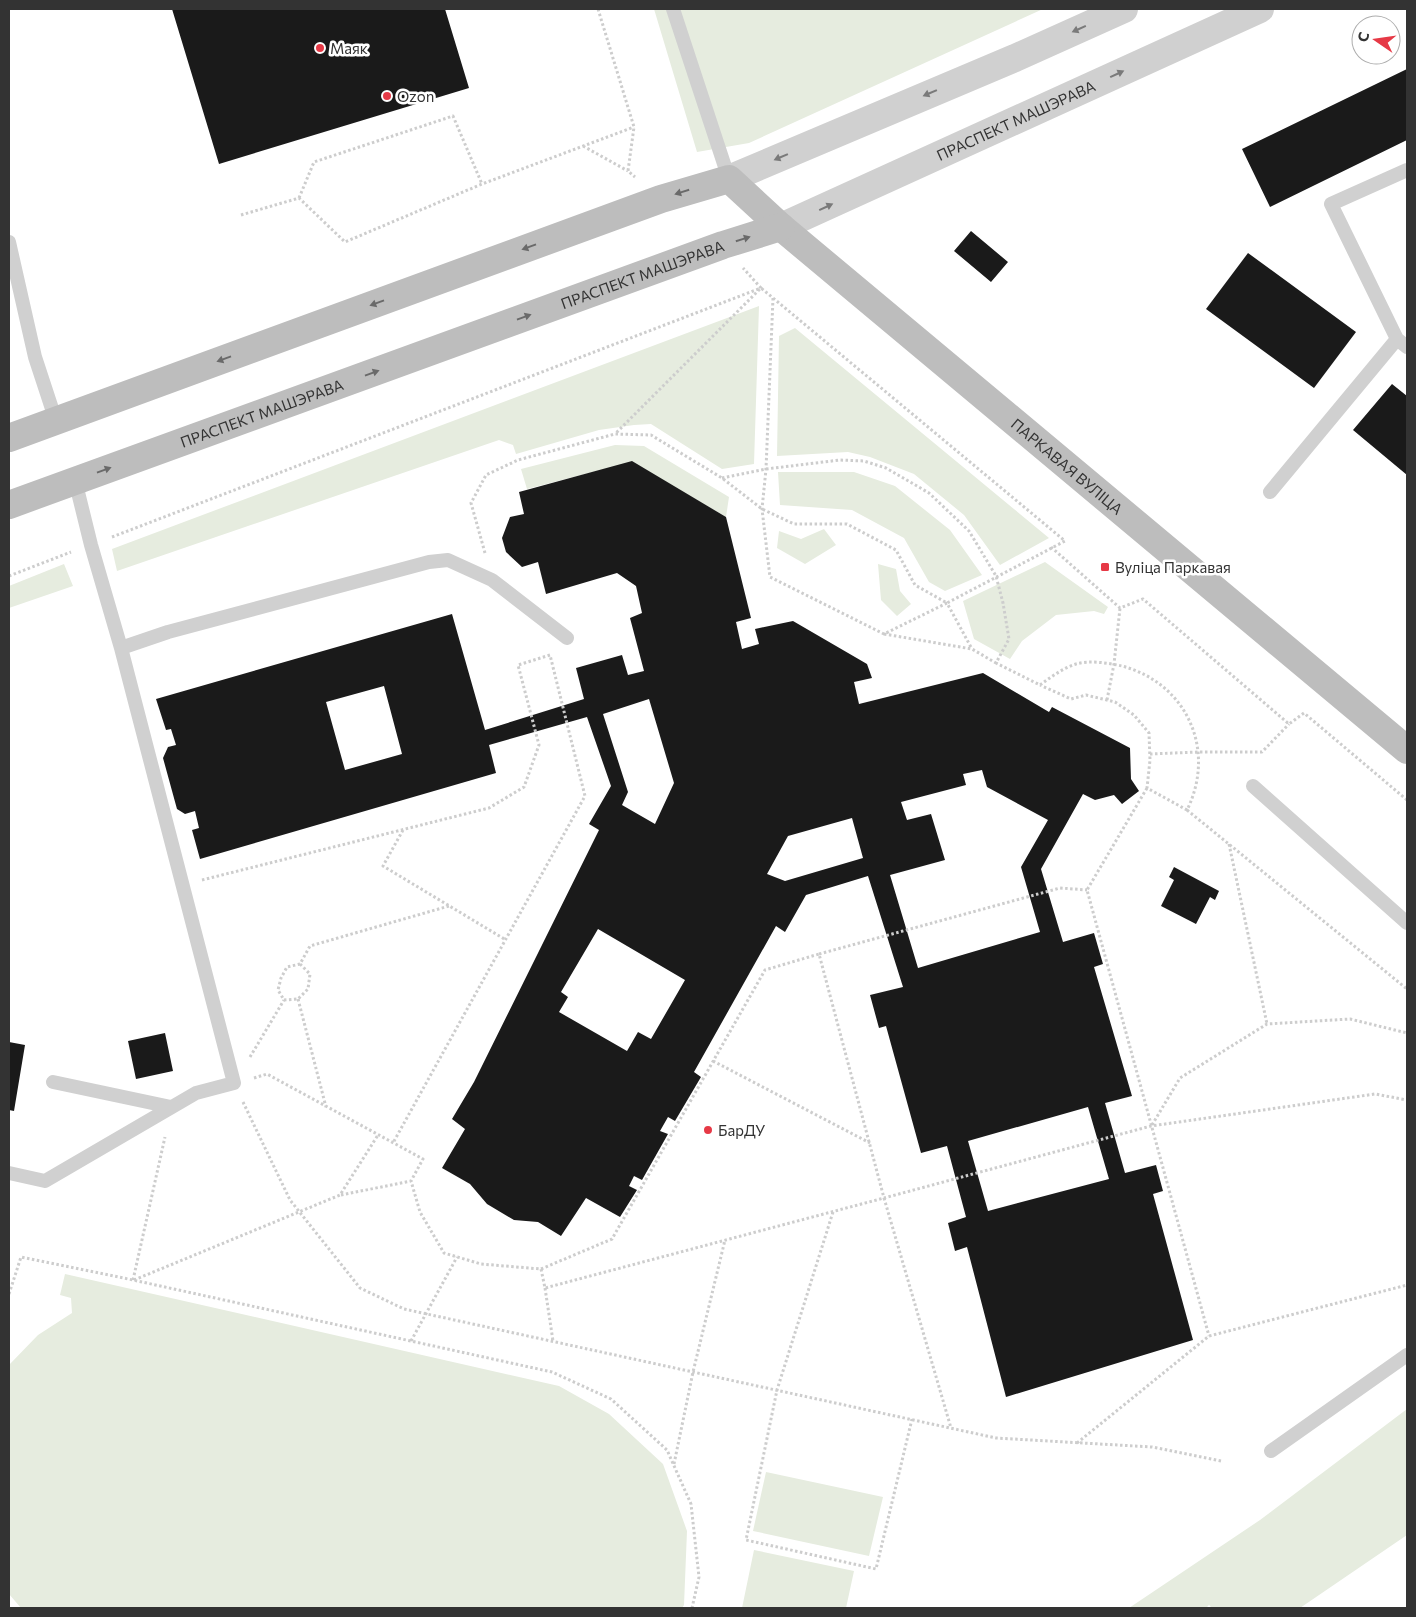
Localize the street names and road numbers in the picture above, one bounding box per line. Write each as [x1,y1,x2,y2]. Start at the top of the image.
street label: ПРАСПЕКТ МАШЭРАВА [934,76,1098,164]
street label: ПРАСПЕКТ МАШЭРАВА [558,236,726,312]
street label: ПРАСПЕКТ МАШЭРАВА [178,375,346,451]
street label: ПАРКАВАЯ ВУЛІЦА [1008,414,1127,518]

